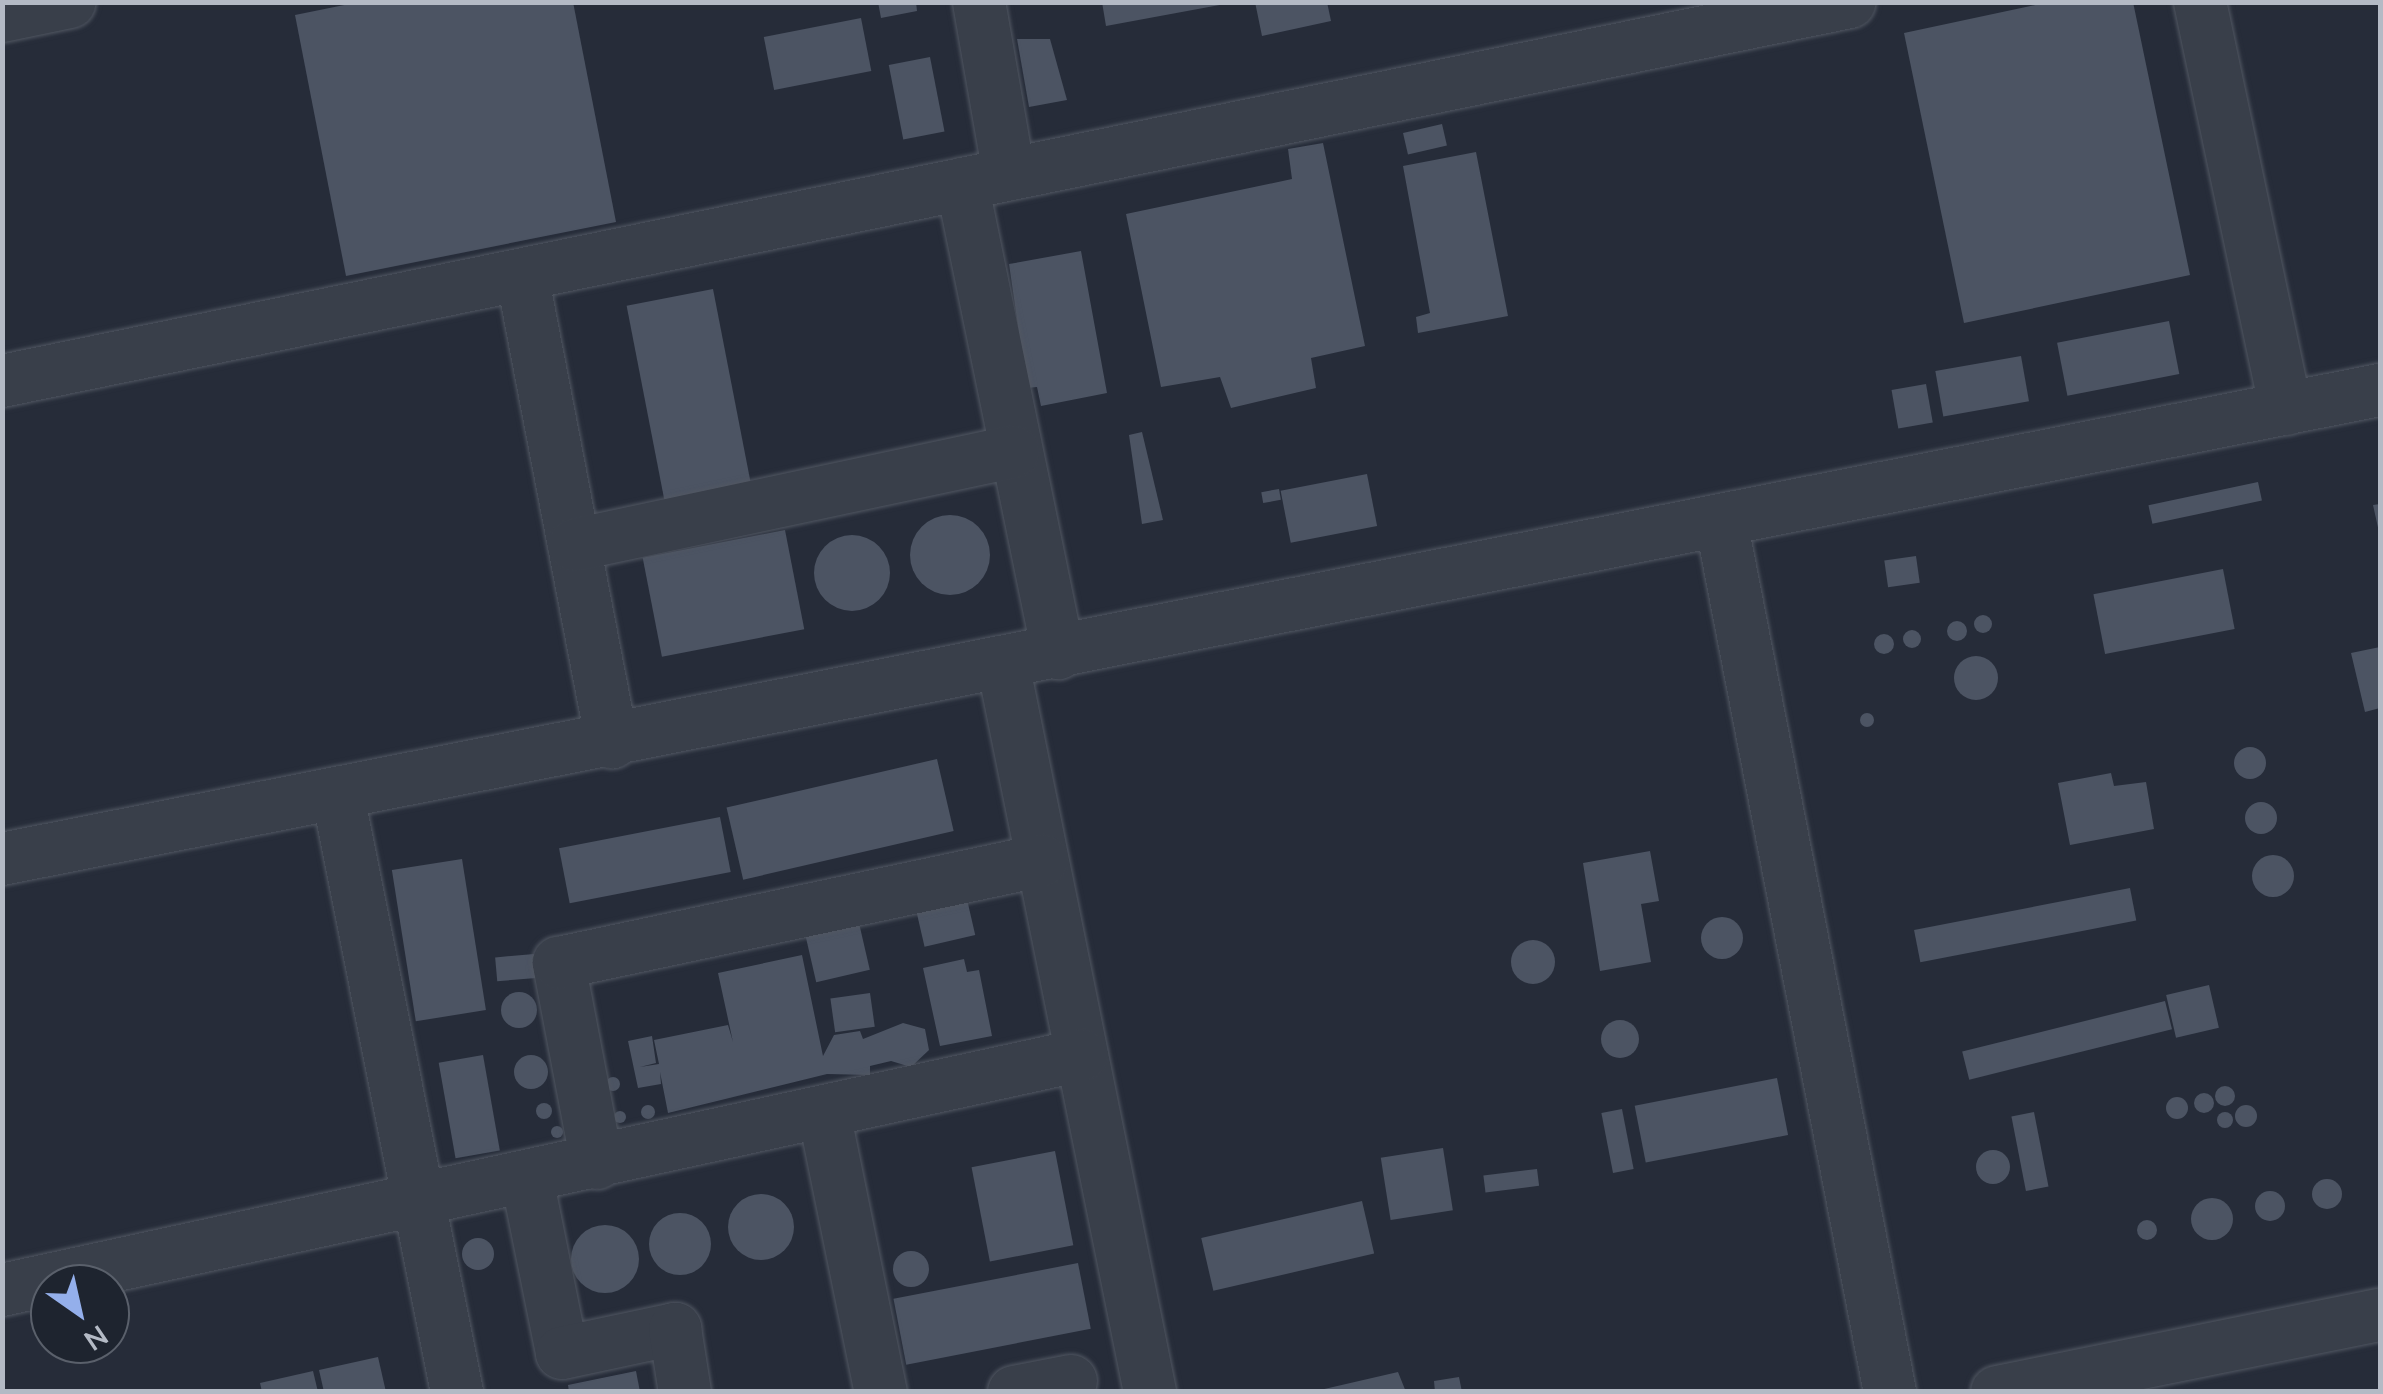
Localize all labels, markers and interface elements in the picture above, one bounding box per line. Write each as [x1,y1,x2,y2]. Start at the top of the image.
north arrow [30,1264,130,1364]
text: N [76,1316,115,1359]

